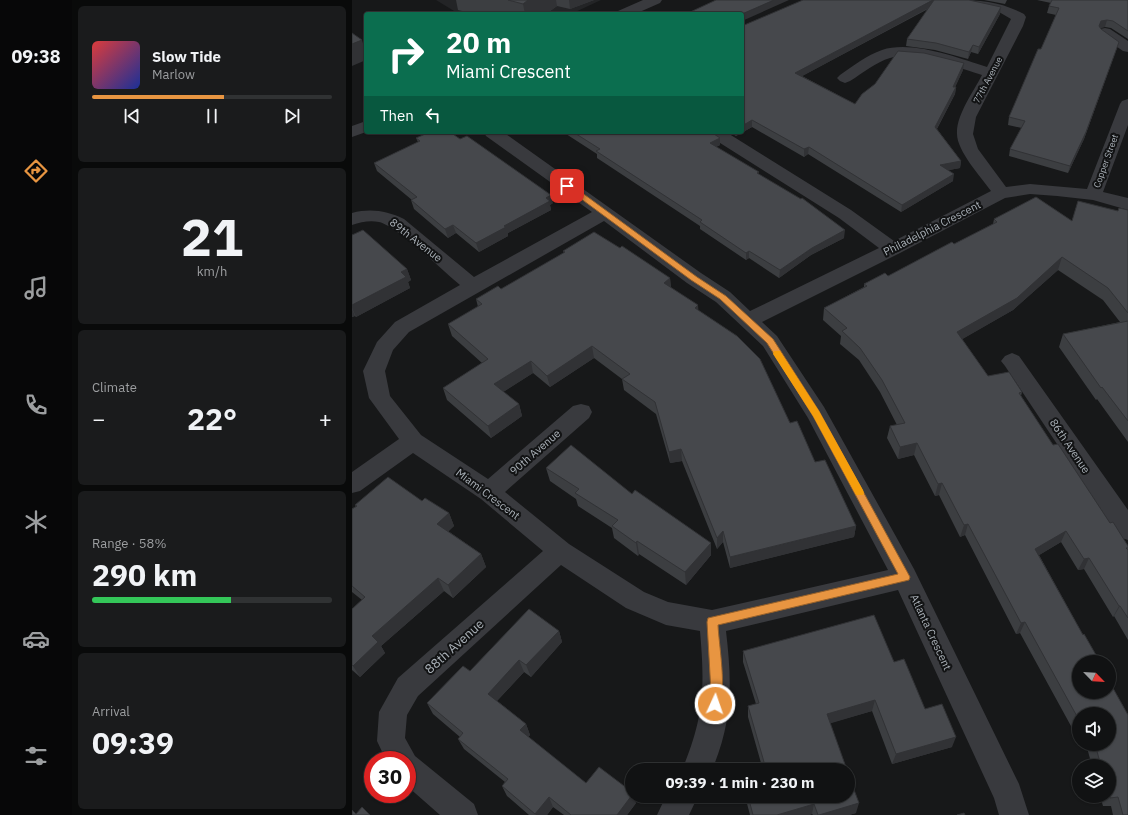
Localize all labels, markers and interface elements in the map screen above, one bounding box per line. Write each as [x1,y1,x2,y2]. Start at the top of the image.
text: 20 m [446,24,511,61]
icon: right [380,28,432,80]
text: 09:38 [11,45,61,68]
text: Slow Tide [152,47,221,66]
street label: 77th Avenue [971,55,1004,105]
text: Miami Crescent [446,60,571,83]
text: Marlow [152,66,195,83]
icon: left [422,104,444,126]
icon: previous [121,105,143,127]
icon: pause [201,105,223,127]
icon: next [281,105,303,127]
text: Then [380,106,414,125]
street label: Copper Street [1091,133,1120,189]
icon: directions [22,157,50,185]
pin [550,169,584,203]
icon: arrive [556,175,578,197]
street label: Philadelphia Crescent [881,197,983,259]
text: 21 [181,203,243,270]
street label: 89th Avenue [387,215,445,265]
text: km/h [197,263,227,280]
icon: music [22,274,50,302]
text: Climate [92,379,137,396]
icon: phone [22,391,50,419]
text: 22° [187,399,237,438]
text: − [92,404,105,433]
text: + [319,404,332,433]
street label: 86th Avenue [1047,416,1093,476]
street label: 90th Avenue [507,426,563,478]
street label: Miami Crescent [453,465,523,523]
icon: climate [22,508,50,536]
text: Range · 58% [92,535,166,552]
text: 290 km [92,555,197,594]
street label: Atlanta Crescent [907,592,955,672]
street label: 88th Avenue [421,615,488,677]
icon: car [22,625,50,653]
north arrow [1072,655,1116,699]
map controls [1072,655,1116,803]
position arrow [694,683,736,725]
text: Arrival [92,703,130,720]
button: sound [1072,707,1116,751]
text: 09:39 [92,723,174,762]
icon: filters [22,742,50,770]
speed limit sign: 30 [364,751,416,803]
button: layers [1072,759,1116,803]
text: 09:39 · 1 min · 230 m [666,773,814,792]

